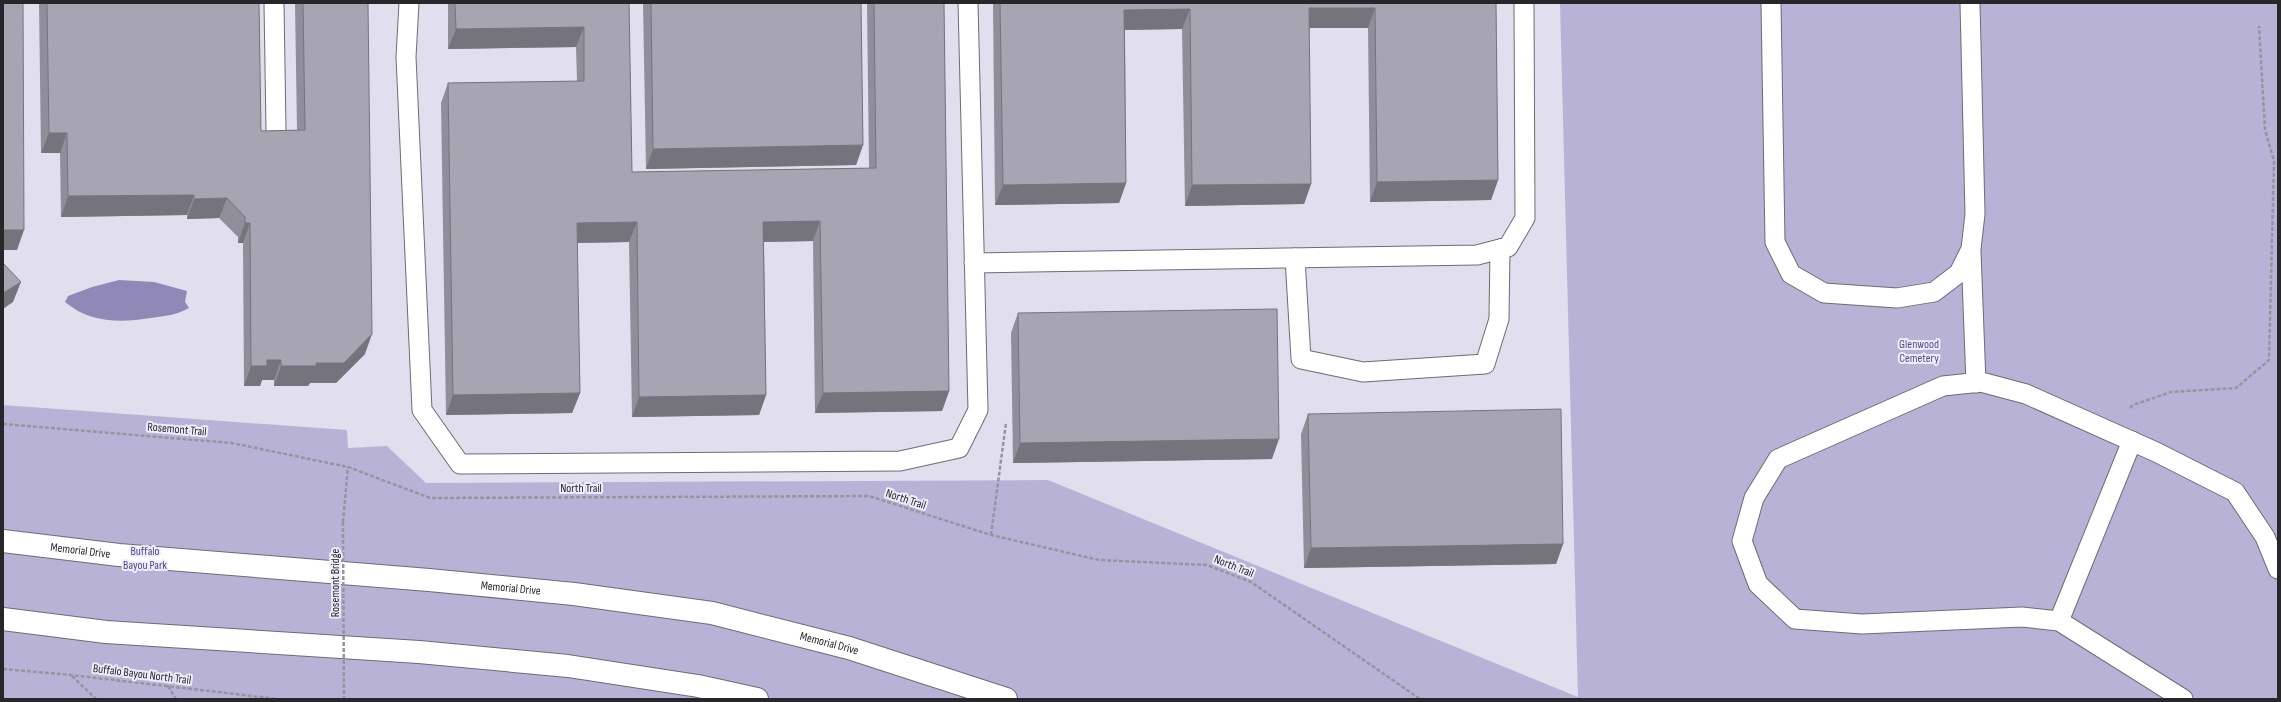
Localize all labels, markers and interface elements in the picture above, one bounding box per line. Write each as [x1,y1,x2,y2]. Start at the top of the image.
park label: Glenwood Cemetery [1899,337,1939,366]
street label: Rosemont Trail [147,419,207,440]
street label: North Trail [560,481,602,496]
street label: North Trail [884,486,928,513]
street label: Memorial Drive [50,540,111,562]
park label: Buffalo Bayou Park [123,544,167,573]
street label: Rosemont Bridge [328,549,343,617]
street label: North Trail [1212,552,1256,581]
street label: Memorial Drive [480,578,542,599]
street label: Memorial Drive [798,629,861,659]
street label: Buffalo Bayou North Trail [92,661,192,688]

